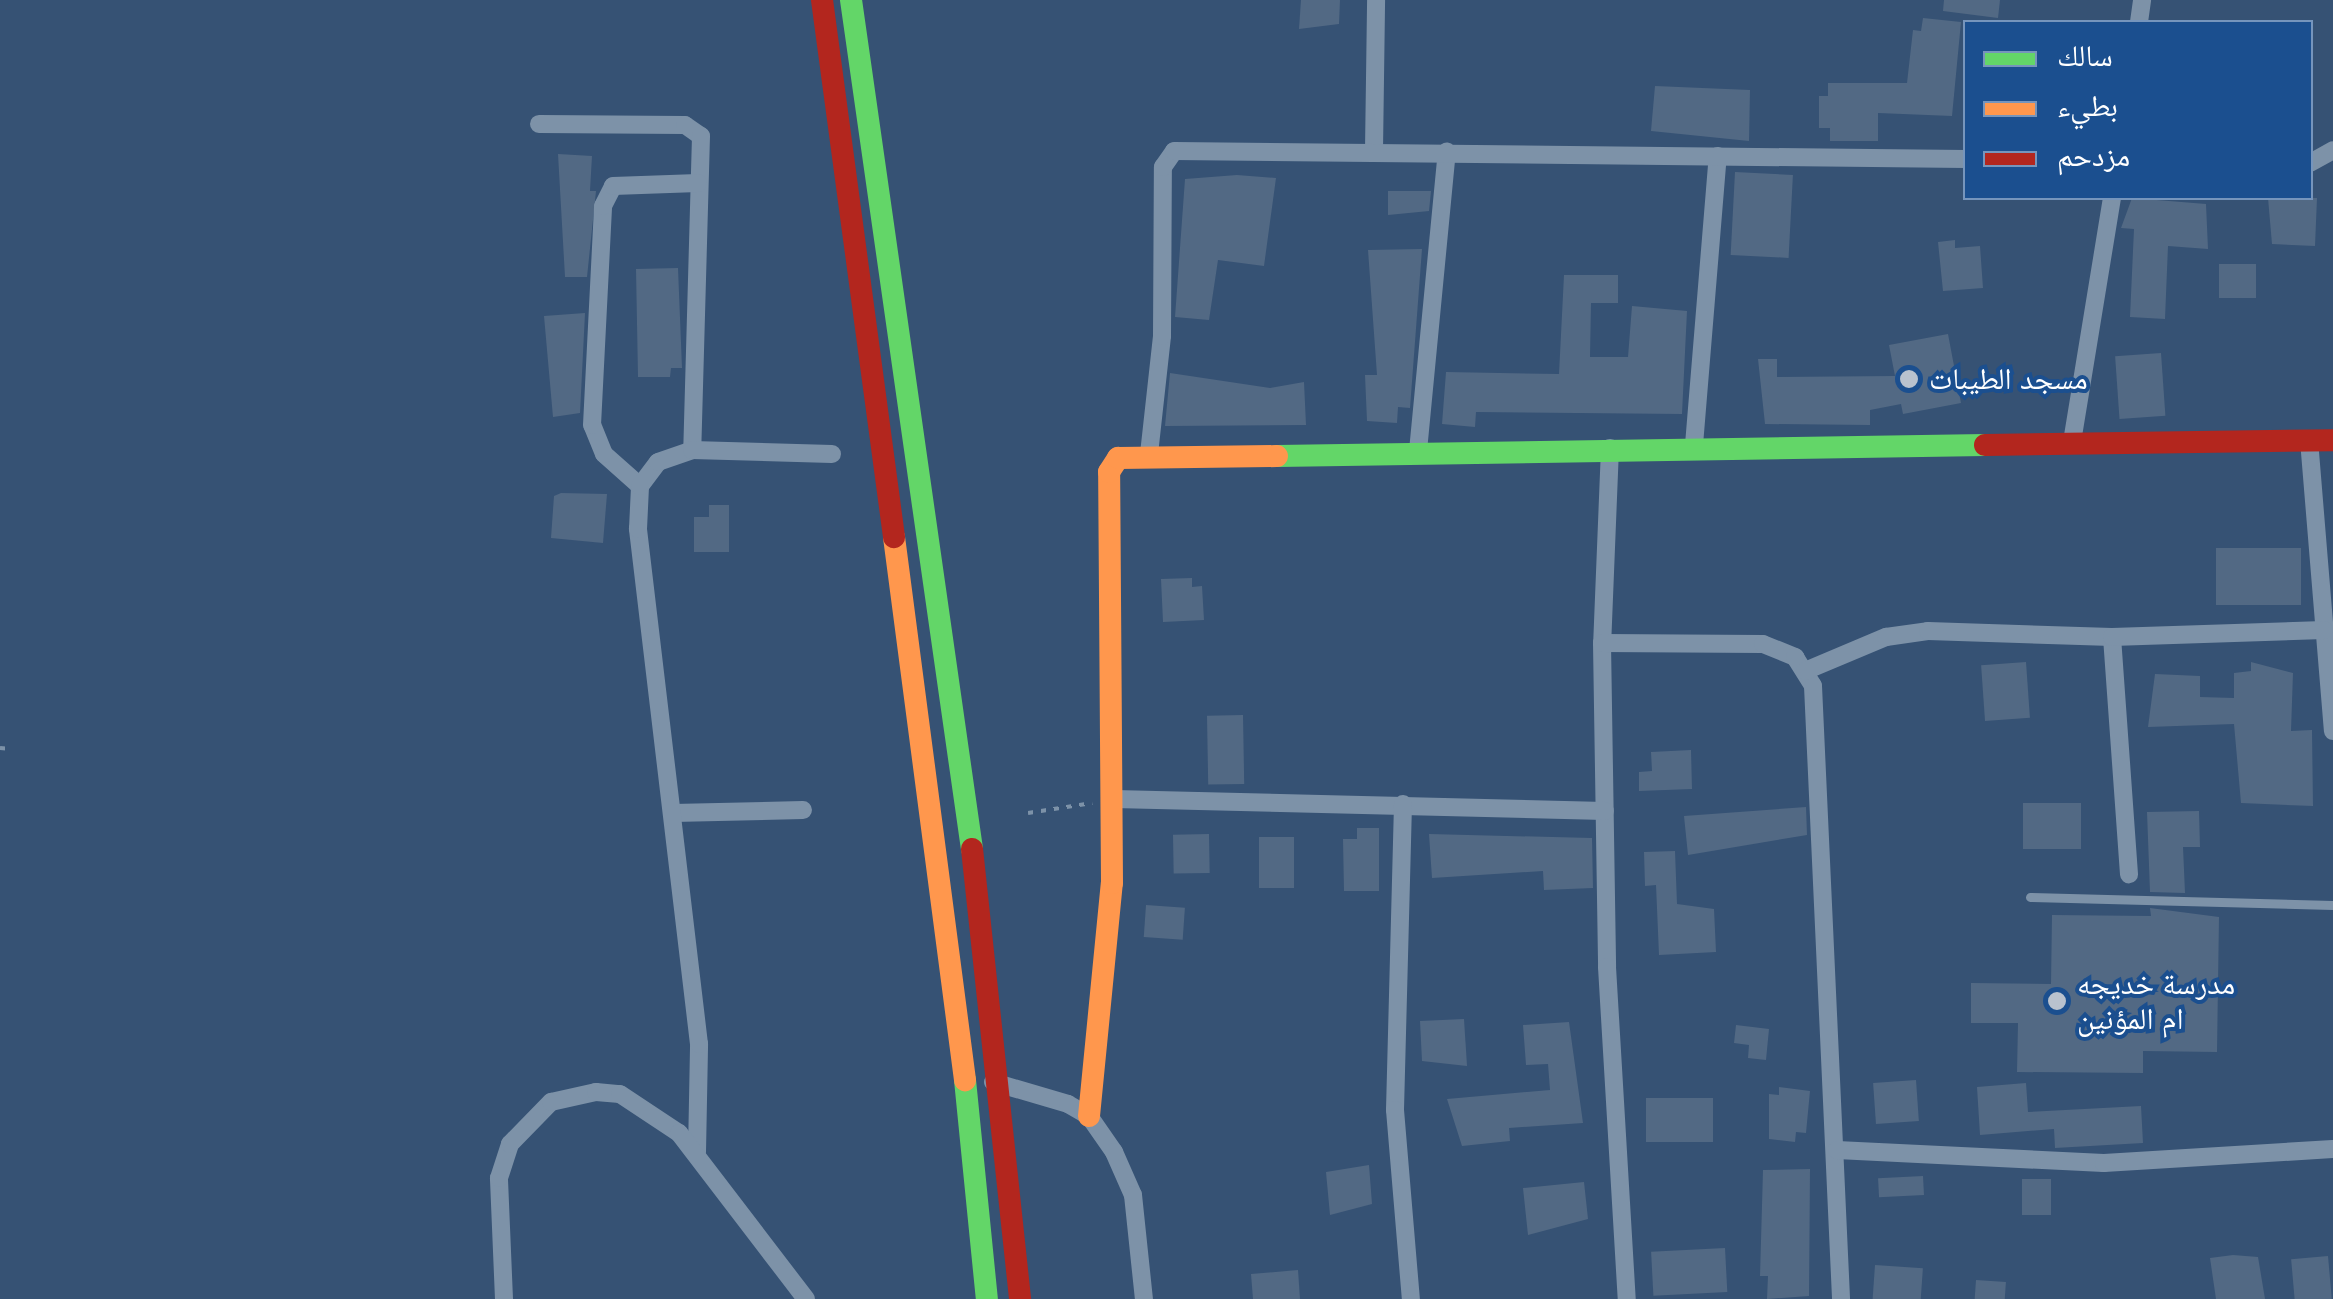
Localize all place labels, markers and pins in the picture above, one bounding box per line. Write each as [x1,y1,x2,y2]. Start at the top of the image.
place label: مسجد الطيبات [1929,361,2088,397]
marker: مسجد الطيبات [1898,368,1920,390]
place label: مدرسة خديجه ام المؤنين [2077,966,2235,1036]
marker: مدرسة خديجه ام المؤنين [2046,990,2068,1012]

